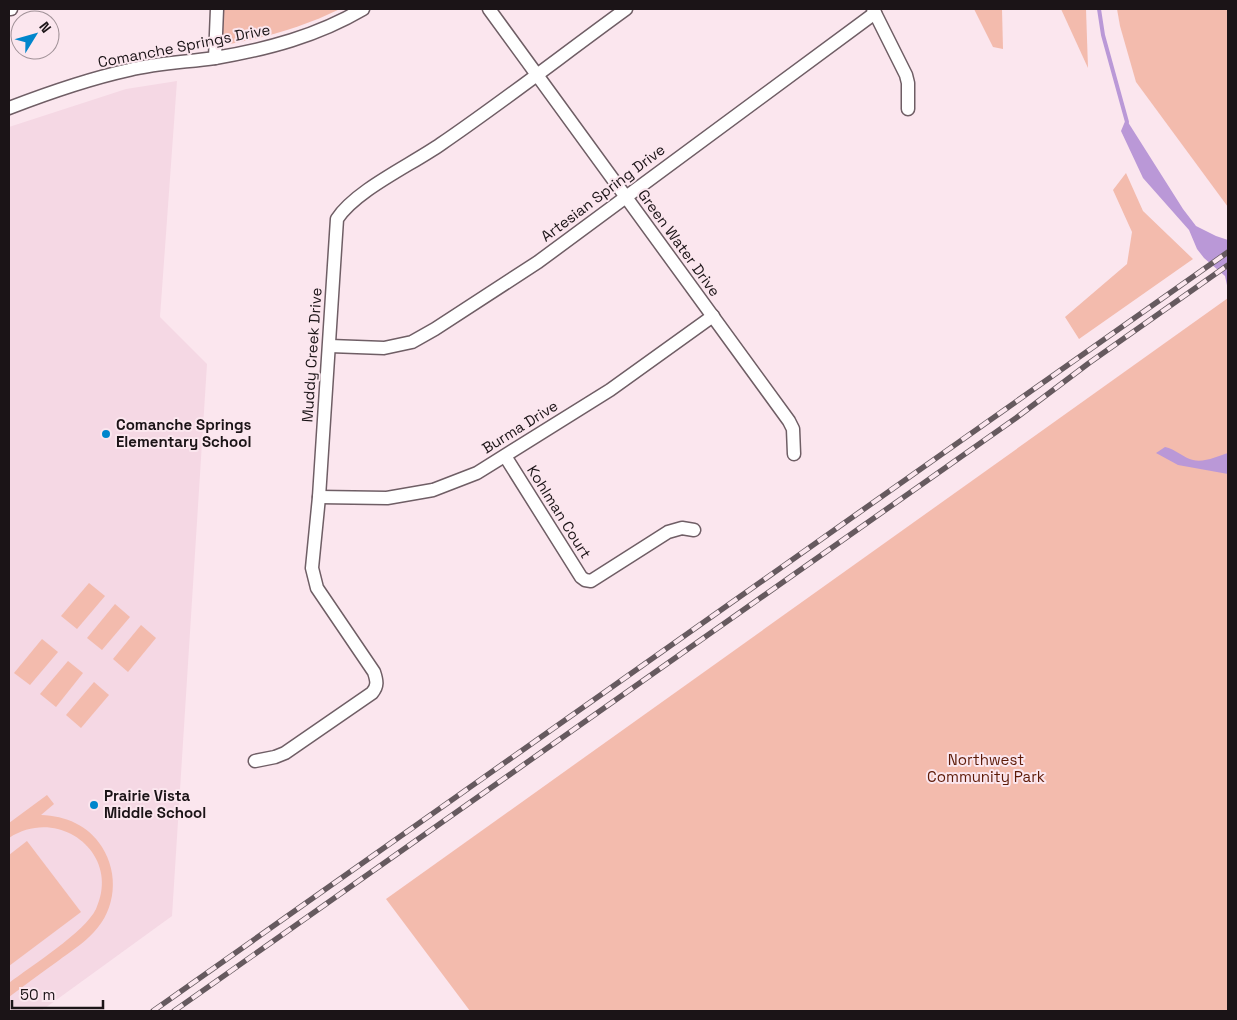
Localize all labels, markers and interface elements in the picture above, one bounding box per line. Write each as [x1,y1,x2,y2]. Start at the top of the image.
north arrow [10,10,60,60]
text: N [35,18,55,36]
street label: Comanche Springs Drive [96,19,272,72]
street label: Artesian Spring Drive [537,140,669,246]
street label: Green Water Drive [634,185,725,300]
street label: Muddy Creek Drive [297,287,326,423]
street label: Burma Drive [478,396,561,457]
place label: Comanche Springs Elementary School [116,415,251,451]
marker: Comanche Springs Elementary School [100,428,112,440]
street label: Kohlman Court [523,462,596,562]
park label: Northwest Community Park [927,750,1045,786]
place label: Prairie Vista Middle School [104,786,206,822]
marker: Prairie Vista Middle School [88,799,100,811]
scale bar [12,978,104,1010]
text: 50 m [20,985,55,1004]

